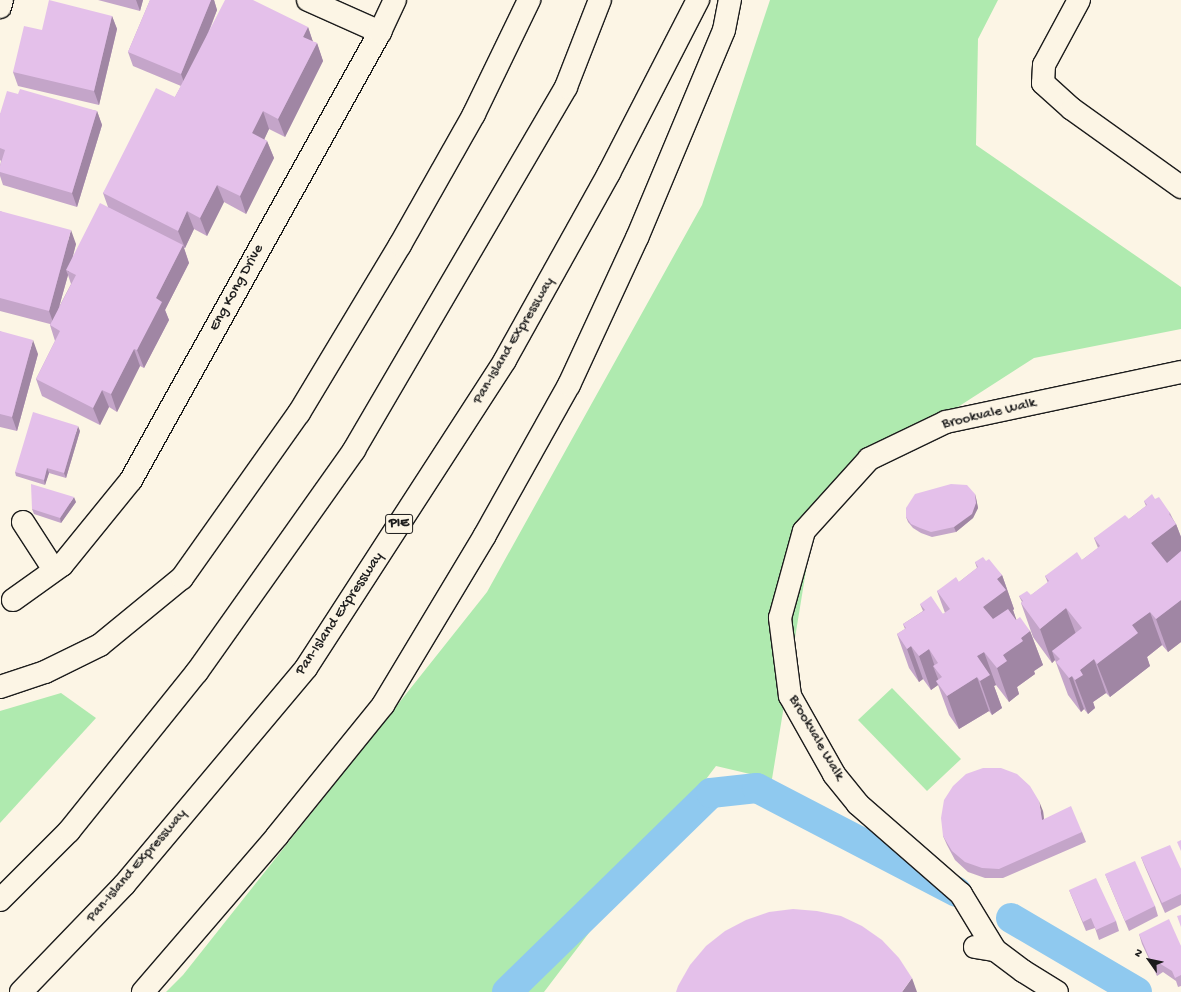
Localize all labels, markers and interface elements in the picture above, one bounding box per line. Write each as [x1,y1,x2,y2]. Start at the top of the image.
street label: Eng Kong Drive [206,241,268,335]
street label: Pan-Island Expressway [469,274,559,408]
street label: Brookvale Walk [940,394,1038,434]
road number: PIE [385,512,413,536]
street label: Pan-Island Expressway [292,549,388,679]
street label: Brookvale Walk [784,692,848,784]
street label: Pan-Island Expressway [83,805,191,927]
north arrow [1129,940,1169,980]
text: N [1132,947,1146,960]

